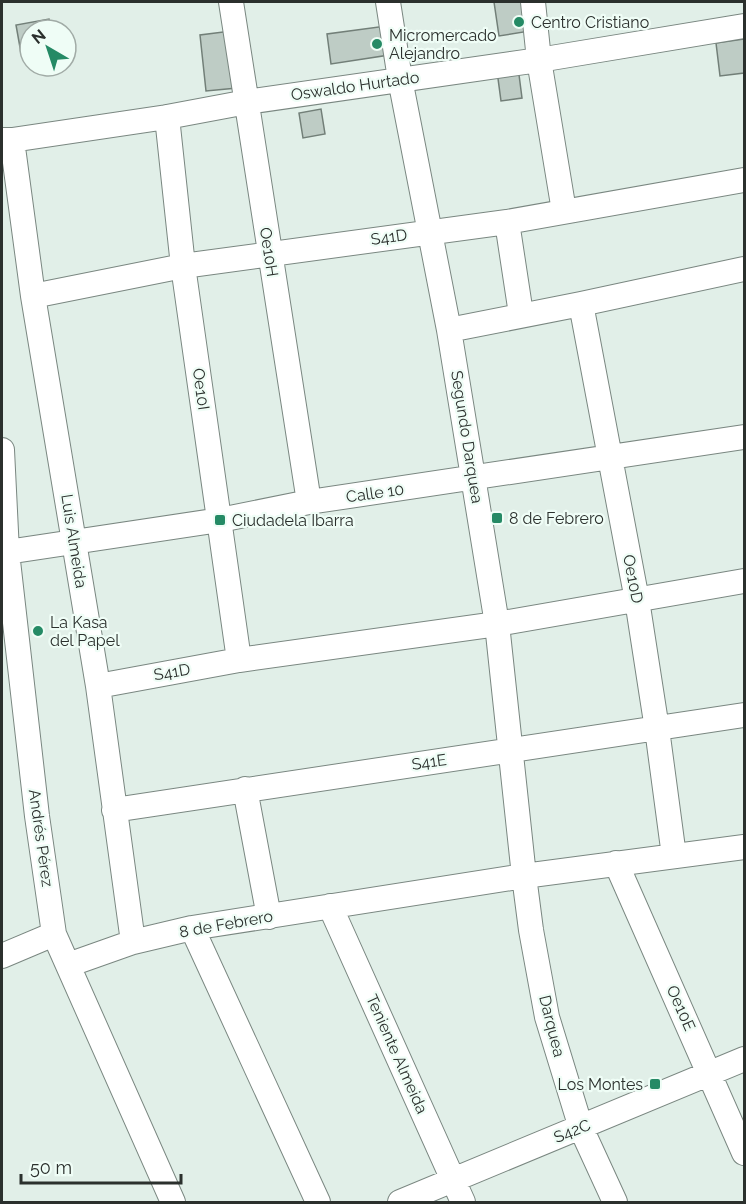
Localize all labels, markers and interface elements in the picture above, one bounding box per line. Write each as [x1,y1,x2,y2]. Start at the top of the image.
place label: Centro Cristiano [531,13,649,32]
marker: Centro Cristiano [512,15,526,29]
north arrow [18,18,78,78]
text: N [28,26,50,48]
place label: Micromercado Alejandro [389,26,497,63]
marker: Micromercado Alejandro [370,37,384,51]
street label: Oswaldo Hurtado [290,68,420,104]
street label: S41D [369,225,409,249]
street label: Oe10H [256,226,282,278]
street label: Oe10I [189,367,213,411]
street label: Segundo Darquea [447,369,487,505]
street label: Calle 10 [345,480,405,506]
street label: Luis Almeida [57,493,91,589]
place label: 8 de Febrero [509,509,604,528]
place label: Ciudadela Ibarra [232,511,354,530]
marker: 8 de Febrero [490,511,504,525]
marker: Ciudadela Ibarra [213,513,227,527]
street label: Oe10D [619,553,647,605]
place label: La Kasa del Papel [50,613,120,650]
marker: La Kasa del Papel [31,624,45,638]
street label: S41D [152,659,192,685]
street label: S41E [410,750,448,774]
street label: Andrés Pérez [25,788,57,888]
street label: 8 de Febrero [178,906,274,942]
street label: Oe10E [663,982,700,1034]
street label: Teniente Almeida [362,991,432,1117]
street label: Darquea [535,993,569,1059]
place label: Los Montes [558,1075,643,1094]
marker: Los Montes [648,1077,662,1091]
street label: S42C [551,1115,593,1147]
scale bar [21,1147,182,1185]
text: 50 m [30,1157,72,1178]

